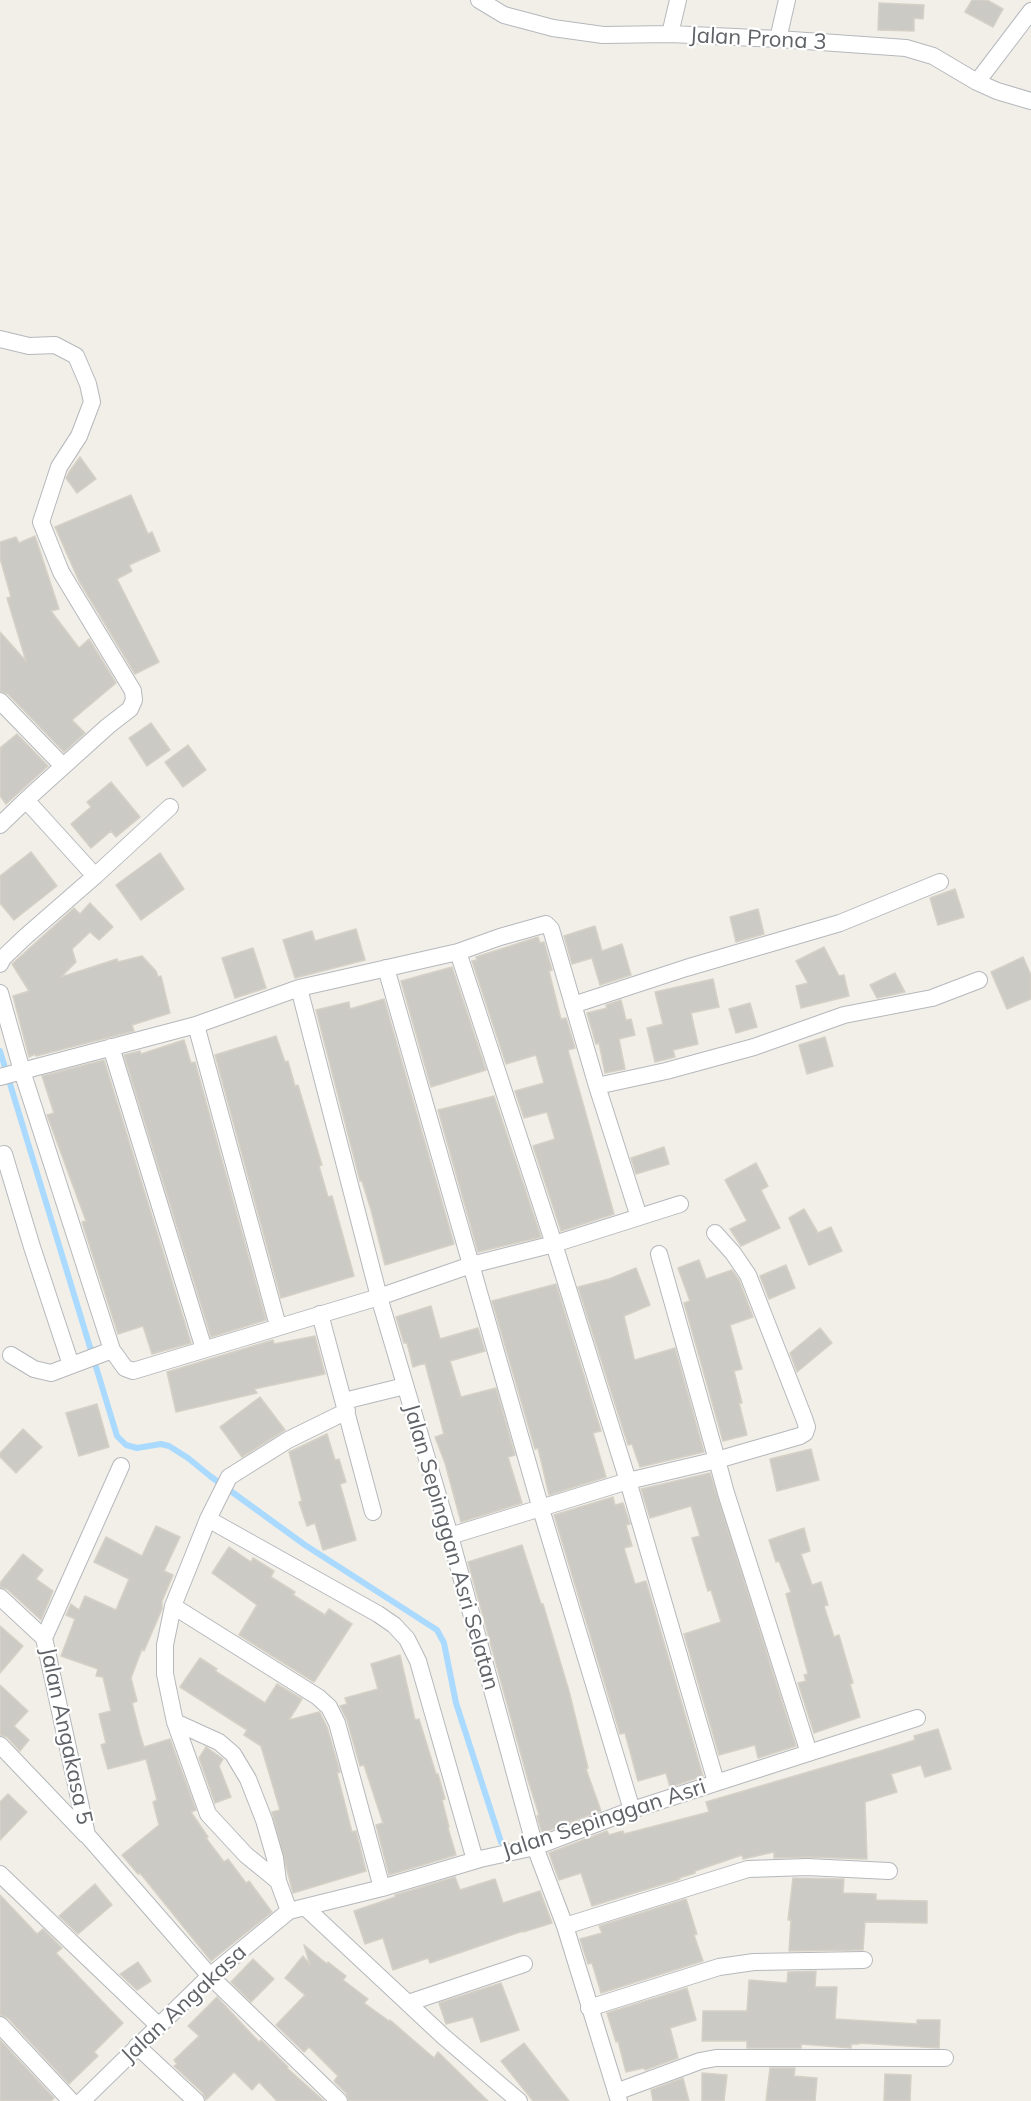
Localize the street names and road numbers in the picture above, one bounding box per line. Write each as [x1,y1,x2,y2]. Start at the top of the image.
street label: Jalan Prona 3 [689,22,827,56]
street label: Jalan Sepinggan Asri Selatan [397,1401,505,1693]
street label: Jalan Angakasa 5 [34,1645,98,1827]
street label: Jalan Sepinggan Asri [499,1774,709,1864]
street label: Jalan Angakasa [116,1939,252,2069]

